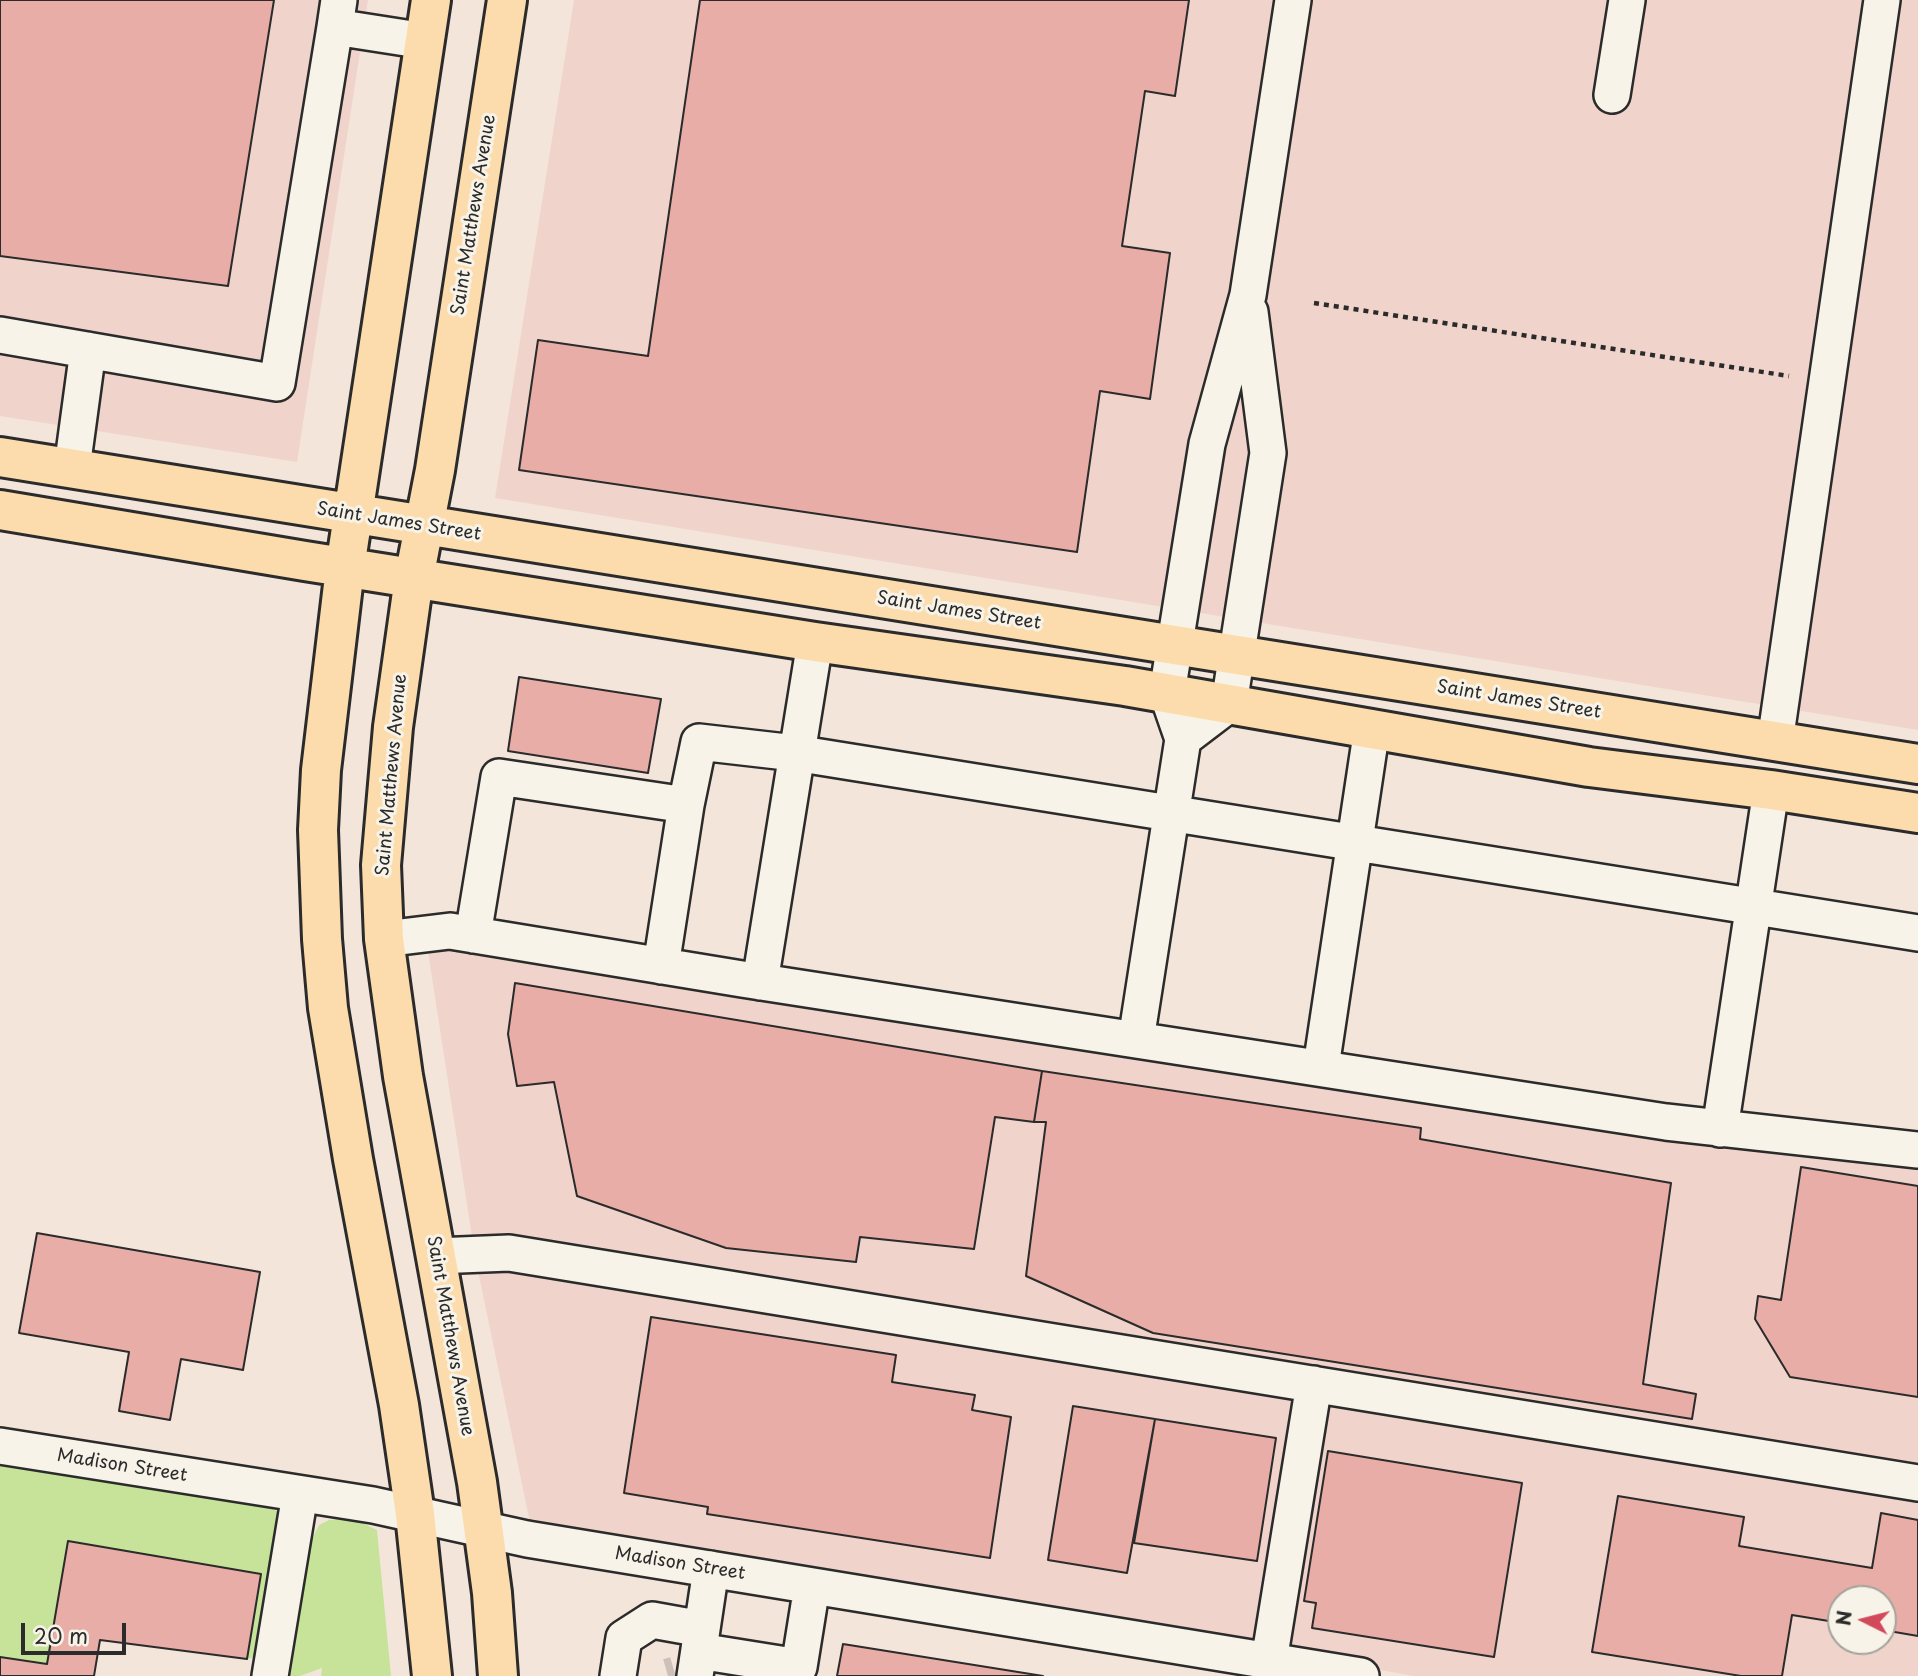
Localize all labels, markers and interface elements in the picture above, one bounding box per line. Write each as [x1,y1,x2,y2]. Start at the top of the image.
street label: Saint Matthews Avenue [447,113,501,317]
street label: Saint James Street [315,498,483,546]
street label: Saint James Street [875,587,1043,635]
street label: Saint Matthews Avenue [372,673,412,877]
street label: Saint James Street [1435,676,1603,724]
street label: Saint Matthews Avenue [422,1234,478,1438]
street label: Madison Street [55,1445,189,1487]
street label: Madison Street [613,1543,747,1585]
north arrow [1827,1585,1897,1655]
text: N [1828,1609,1858,1627]
scale bar [24,1610,130,1654]
text: 20 m [34,1619,88,1651]

